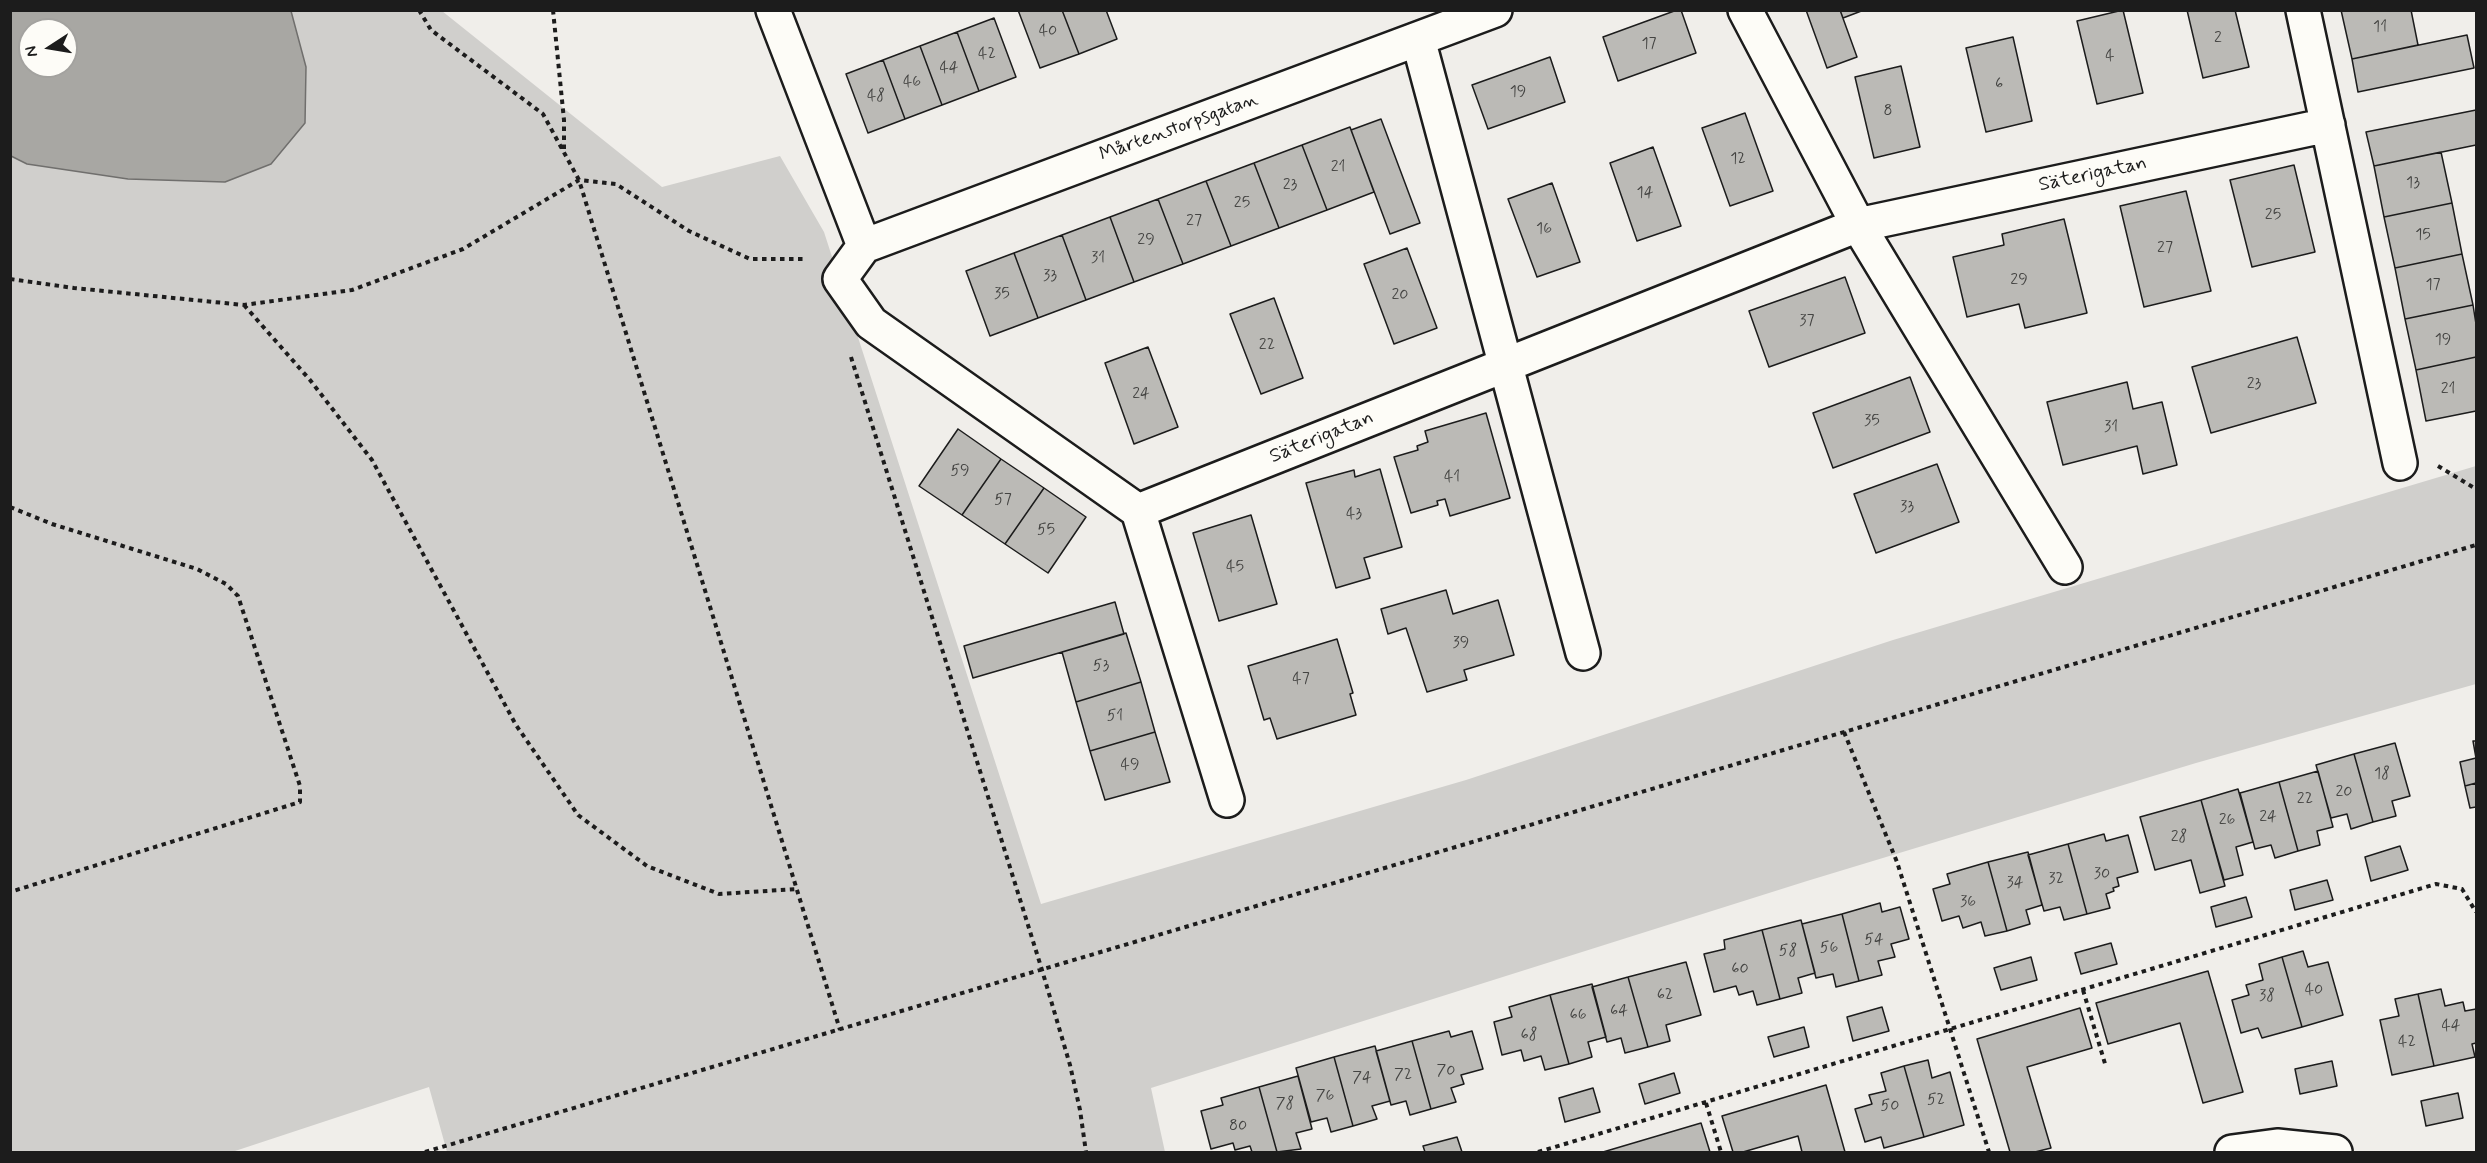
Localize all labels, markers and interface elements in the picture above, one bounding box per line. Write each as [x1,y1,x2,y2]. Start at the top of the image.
north arrow [18,18,78,78]
house number: 11 [2373,18,2387,38]
house number: 40 [1039,22,1057,42]
house number: 2 [2214,29,2222,49]
house number: 17 [1641,35,1657,55]
text: N [20,44,43,59]
house number: 42 [978,45,996,65]
house number: 4 [2105,47,2115,67]
house number: 44 [939,59,959,79]
house number: 46 [903,73,921,93]
house number: 6 [1995,75,2003,95]
house number: 19 [1510,83,1526,103]
house number: 48 [867,87,885,107]
street label: Mårtenstorpsgatan [1097,88,1261,168]
house number: 8 [1883,102,1893,122]
house number: 12 [1730,150,1746,170]
street label: Säterigatan [2037,152,2149,198]
house number: 21 [1331,158,1345,178]
house number: 13 [2406,174,2420,194]
house number: 23 [1283,176,1297,196]
house number: 14 [1637,184,1653,204]
house number: 25 [1234,194,1250,214]
house number: 25 [2265,206,2281,226]
house number: 27 [1186,212,1202,232]
house number: 16 [1536,220,1552,240]
house number: 15 [2415,226,2431,246]
house number: 29 [1137,231,1155,251]
house number: 27 [2157,239,2173,259]
house number: 31 [1091,249,1105,269]
house number: 33 [1043,267,1057,287]
house number: 29 [2010,271,2028,291]
house number: 17 [2425,276,2441,296]
house number: 35 [994,285,1010,305]
house number: 20 [1392,286,1408,306]
house number: 37 [1799,312,1815,332]
house number: 19 [2435,331,2451,351]
house number: 22 [1259,336,1275,356]
house number: 23 [2247,375,2261,395]
house number: 21 [2441,380,2455,400]
house number: 24 [1132,385,1150,405]
street label: Säterigatan [1267,406,1377,470]
house number: 35 [1864,412,1880,432]
house number: 31 [2104,418,2118,438]
house number: 59 [950,462,970,482]
house number: 41 [1444,468,1460,488]
house number: 57 [994,491,1012,511]
house number: 33 [1900,498,1914,518]
house number: 43 [1346,505,1362,525]
house number: 55 [1037,521,1055,541]
house number: 45 [1226,558,1244,578]
house number: 39 [1453,634,1469,654]
house number: 53 [1093,657,1109,677]
house number: 47 [1292,670,1310,690]
house number: 51 [1107,707,1123,727]
house number: 49 [1121,756,1139,776]
house number: 18 [2374,765,2390,785]
house number: 20 [2336,783,2352,803]
house number: 22 [2297,790,2313,810]
house number: 24 [2259,808,2277,828]
house number: 26 [2219,811,2235,831]
house number: 28 [2171,828,2187,848]
house number: 30 [2094,865,2110,885]
house number: 32 [2048,870,2064,890]
house number: 34 [2007,874,2023,894]
house number: 36 [1960,893,1976,913]
house number: 54 [1864,931,1884,951]
house number: 56 [1820,939,1838,959]
house number: 58 [1779,942,1797,962]
house number: 60 [1731,960,1749,980]
house number: 40 [2305,981,2323,1001]
house number: 62 [1657,986,1673,1006]
house number: 38 [2259,987,2275,1007]
house number: 64 [1610,1002,1628,1022]
house number: 66 [1569,1006,1587,1026]
house number: 44 [2441,1017,2461,1037]
house number: 68 [1521,1026,1537,1046]
house number: 42 [2398,1033,2416,1053]
house number: 70 [1437,1062,1455,1082]
house number: 72 [1394,1066,1412,1086]
house number: 74 [1352,1069,1372,1089]
house number: 76 [1316,1087,1334,1107]
house number: 52 [1927,1091,1945,1111]
house number: 78 [1276,1095,1294,1115]
house number: 50 [1881,1097,1899,1117]
house number: 80 [1229,1117,1247,1137]

